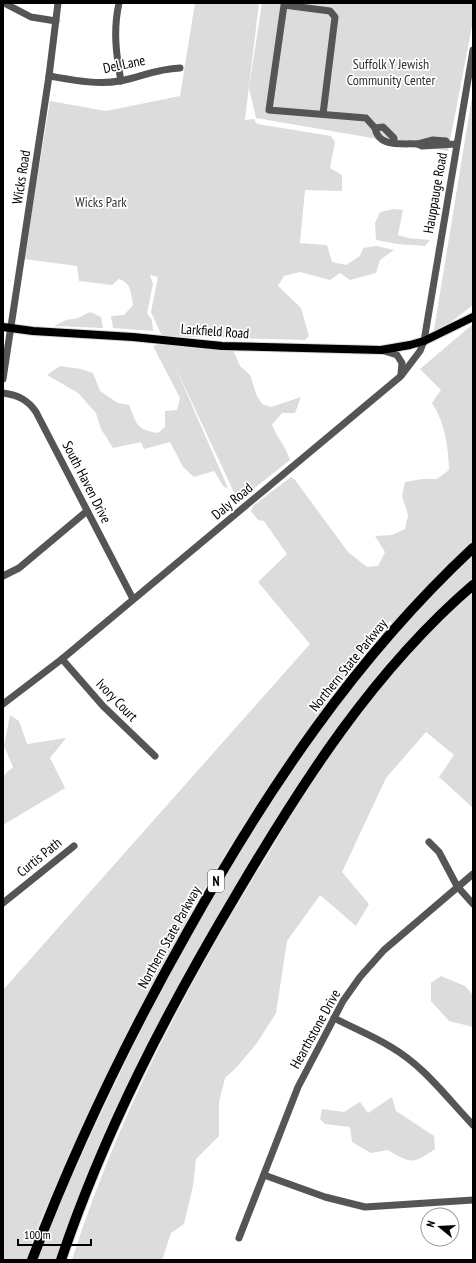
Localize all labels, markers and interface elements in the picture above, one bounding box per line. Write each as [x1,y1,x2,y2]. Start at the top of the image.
street label: Del Lane [101,51,147,77]
park label: Suffolk Y Jewish Community Center [347,55,435,89]
street label: Wicks Road [8,149,34,205]
street label: Hauppauge Road [419,151,451,235]
park label: Wicks Park [75,193,127,211]
street label: Larkfield Road [180,320,250,342]
street label: South Haven Drive [59,438,116,526]
street label: Daly Road [208,479,256,523]
street label: Northern State Parkway [305,614,391,715]
street label: Ivory Court [92,675,142,725]
street label: Curtis Path [13,833,65,881]
road number: N [208,870,224,892]
street label: Northern State Parkway [133,882,205,991]
street label: Hearthstone Drive [286,986,344,1072]
north arrow [420,1207,460,1247]
text: N [423,1219,438,1229]
scale bar [18,1221,91,1247]
text: 100 m [24,1227,51,1242]

